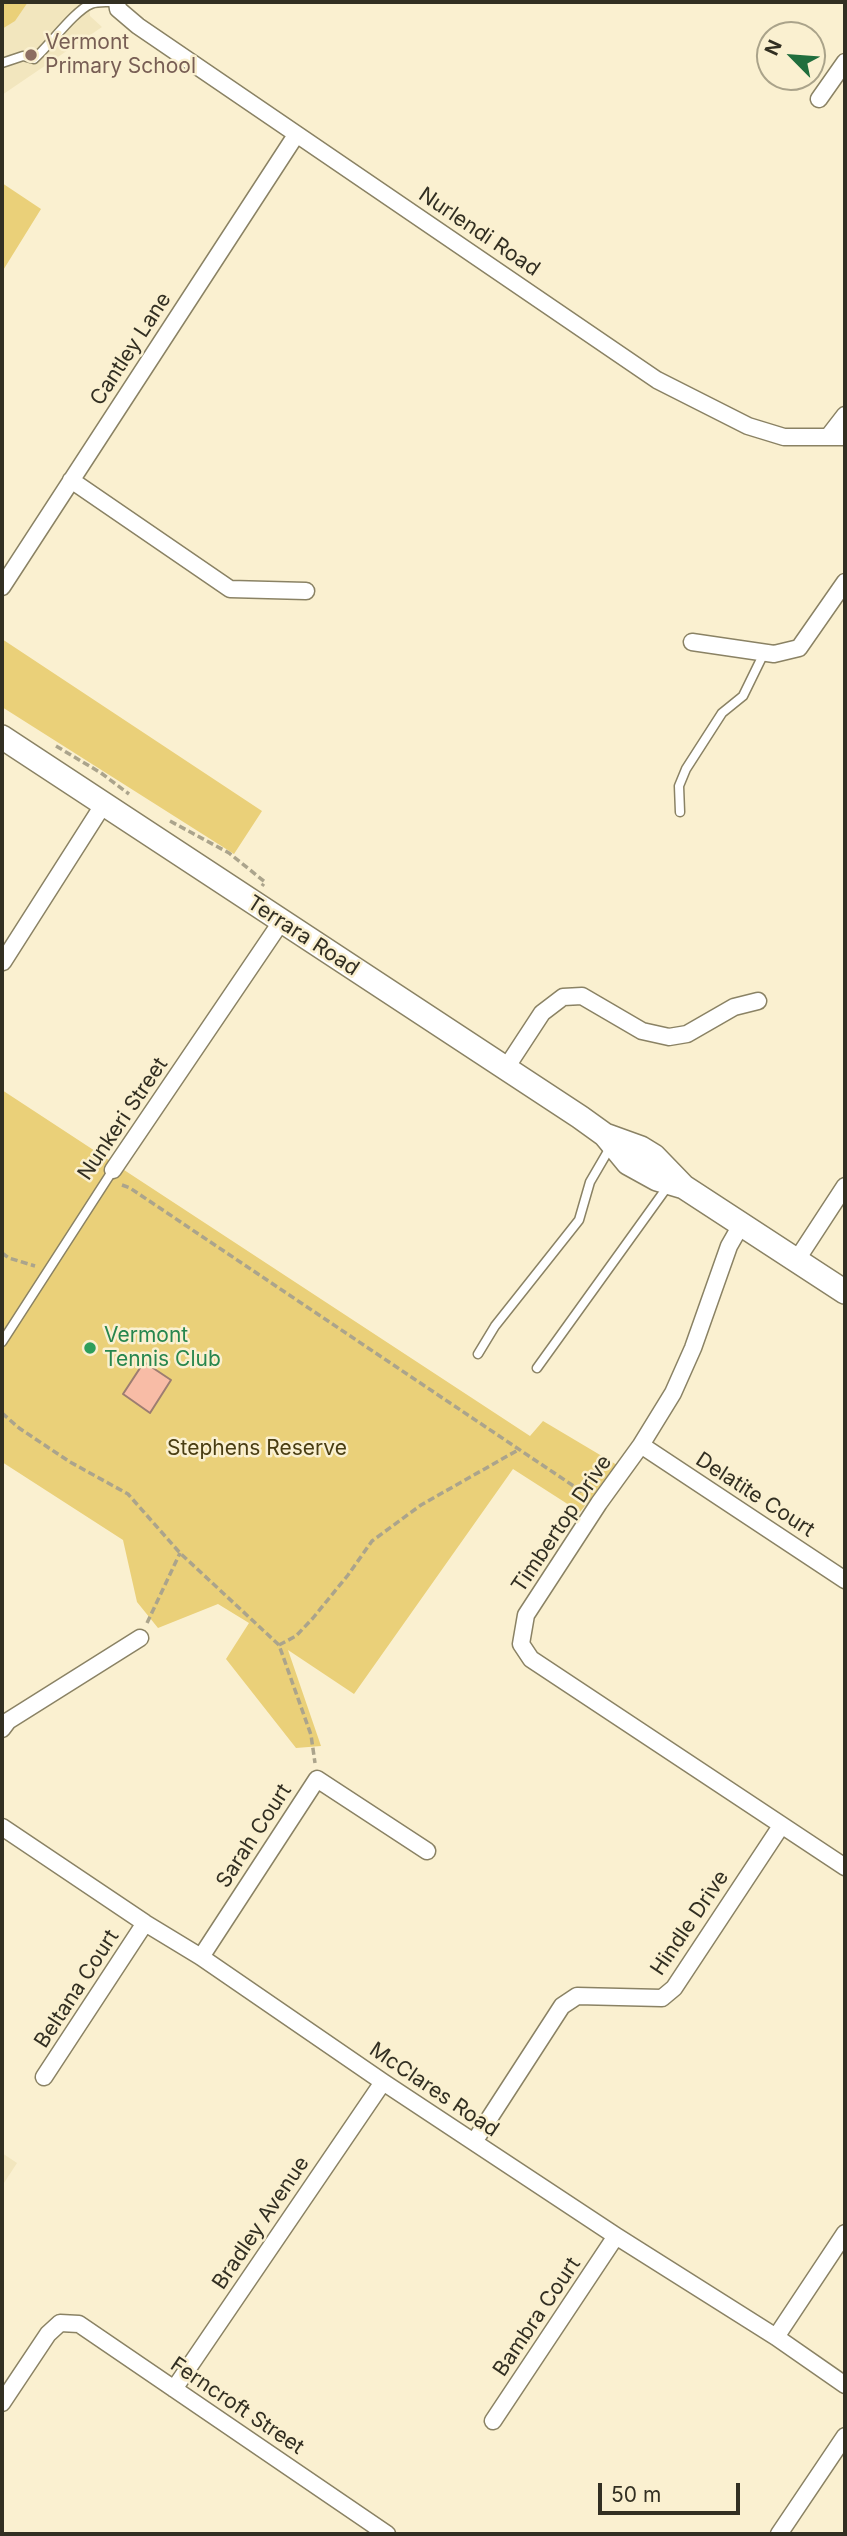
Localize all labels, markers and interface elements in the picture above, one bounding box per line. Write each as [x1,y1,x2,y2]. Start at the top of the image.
north arrow [756,21,826,91]
place label: Vermont Primary School [45,30,196,80]
text: N [760,36,787,59]
marker: Vermont Primary School [23,47,39,63]
street label: Nurlendi Road [414,182,544,282]
street label: Cantley Lane [85,288,177,410]
street label: Terrara Road [242,890,364,982]
street label: Nunkeri Street [73,1053,173,1185]
place label: Vermont Tennis Club [104,1323,221,1373]
marker: Vermont Tennis Club [82,1340,98,1356]
park label: Stephens Reserve [167,1436,347,1462]
street label: Delatite Court [691,1447,819,1543]
street label: Timbertop Drive [507,1450,617,1598]
street label: Sarah Court [211,1779,297,1893]
street label: Hindle Drive [646,1866,734,1980]
street label: Beltana Court [29,1925,125,2053]
street label: McClares Road [365,2037,503,2143]
street label: Bradley Avenue [207,2152,315,2294]
street label: Bambra Court [488,2253,586,2381]
street label: Ferncroft Street [165,2352,309,2460]
scale bar [602,2470,744,2514]
text: 50 m [611,2482,661,2507]

